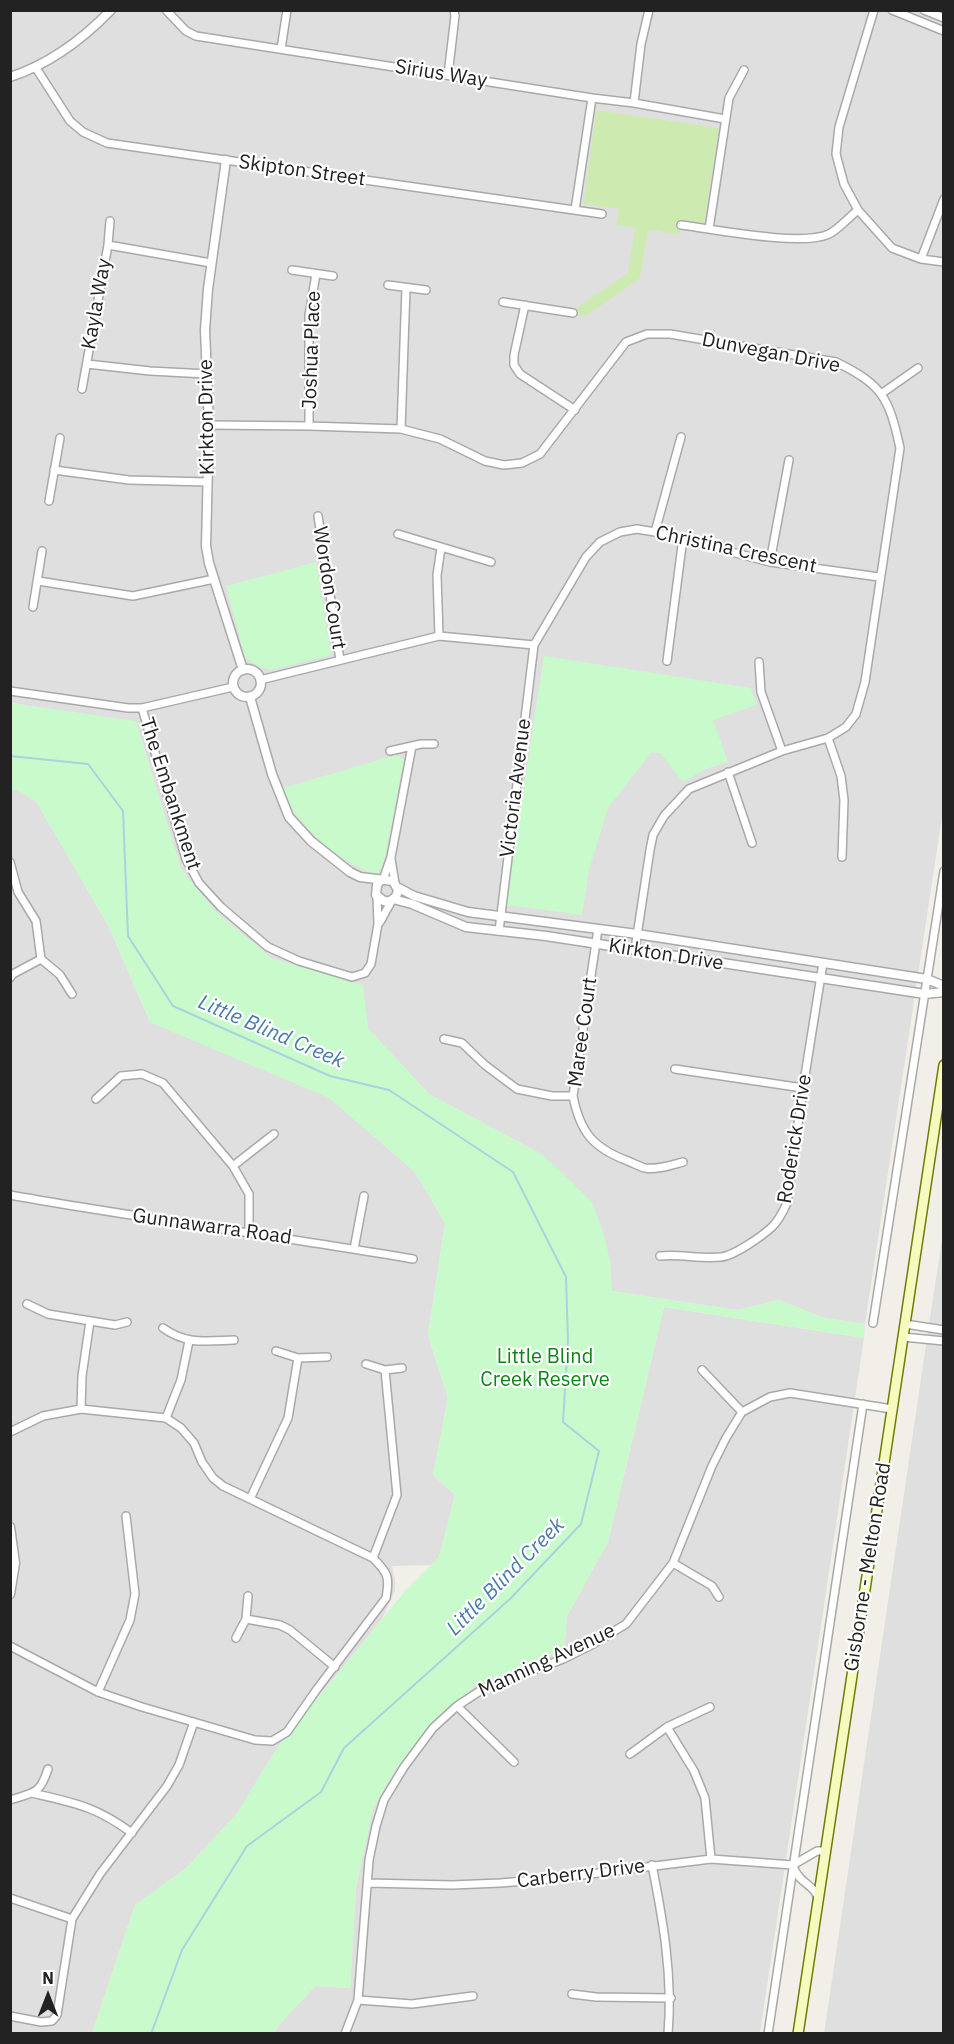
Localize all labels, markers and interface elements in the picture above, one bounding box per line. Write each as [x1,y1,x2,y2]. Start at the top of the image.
street label: Sirius Way [393,55,489,93]
street label: Skipton Street [237,150,367,192]
street label: Kayla Way [77,257,117,351]
street label: Joshua Place [298,290,326,410]
street label: Dunvegan Drive [700,328,842,378]
street label: Kirkton Drive [194,359,220,475]
street label: Christina Crescent [653,521,819,579]
street label: Wordon Court [307,525,351,651]
street label: The Embankment [134,715,206,873]
street label: Victoria Avenue [496,717,536,859]
street label: Kirkton Drive [607,934,725,976]
street label: Maree Court [563,976,603,1088]
water label: Little Blind Creek [194,990,348,1074]
street label: Roderick Drive [773,1073,817,1205]
street label: Gunnawarra Road [131,1204,293,1250]
park label: Little Blind Creek Reserve [480,1345,610,1392]
street label: Gisborne - Melton Road [840,1461,896,1673]
water label: Little Blind Creek [442,1513,570,1641]
street label: Manning Avenue [475,1619,619,1703]
street label: Carberry Drive [516,1854,646,1894]
north arrow [18,1966,78,2026]
text: N [42,1968,54,1988]

